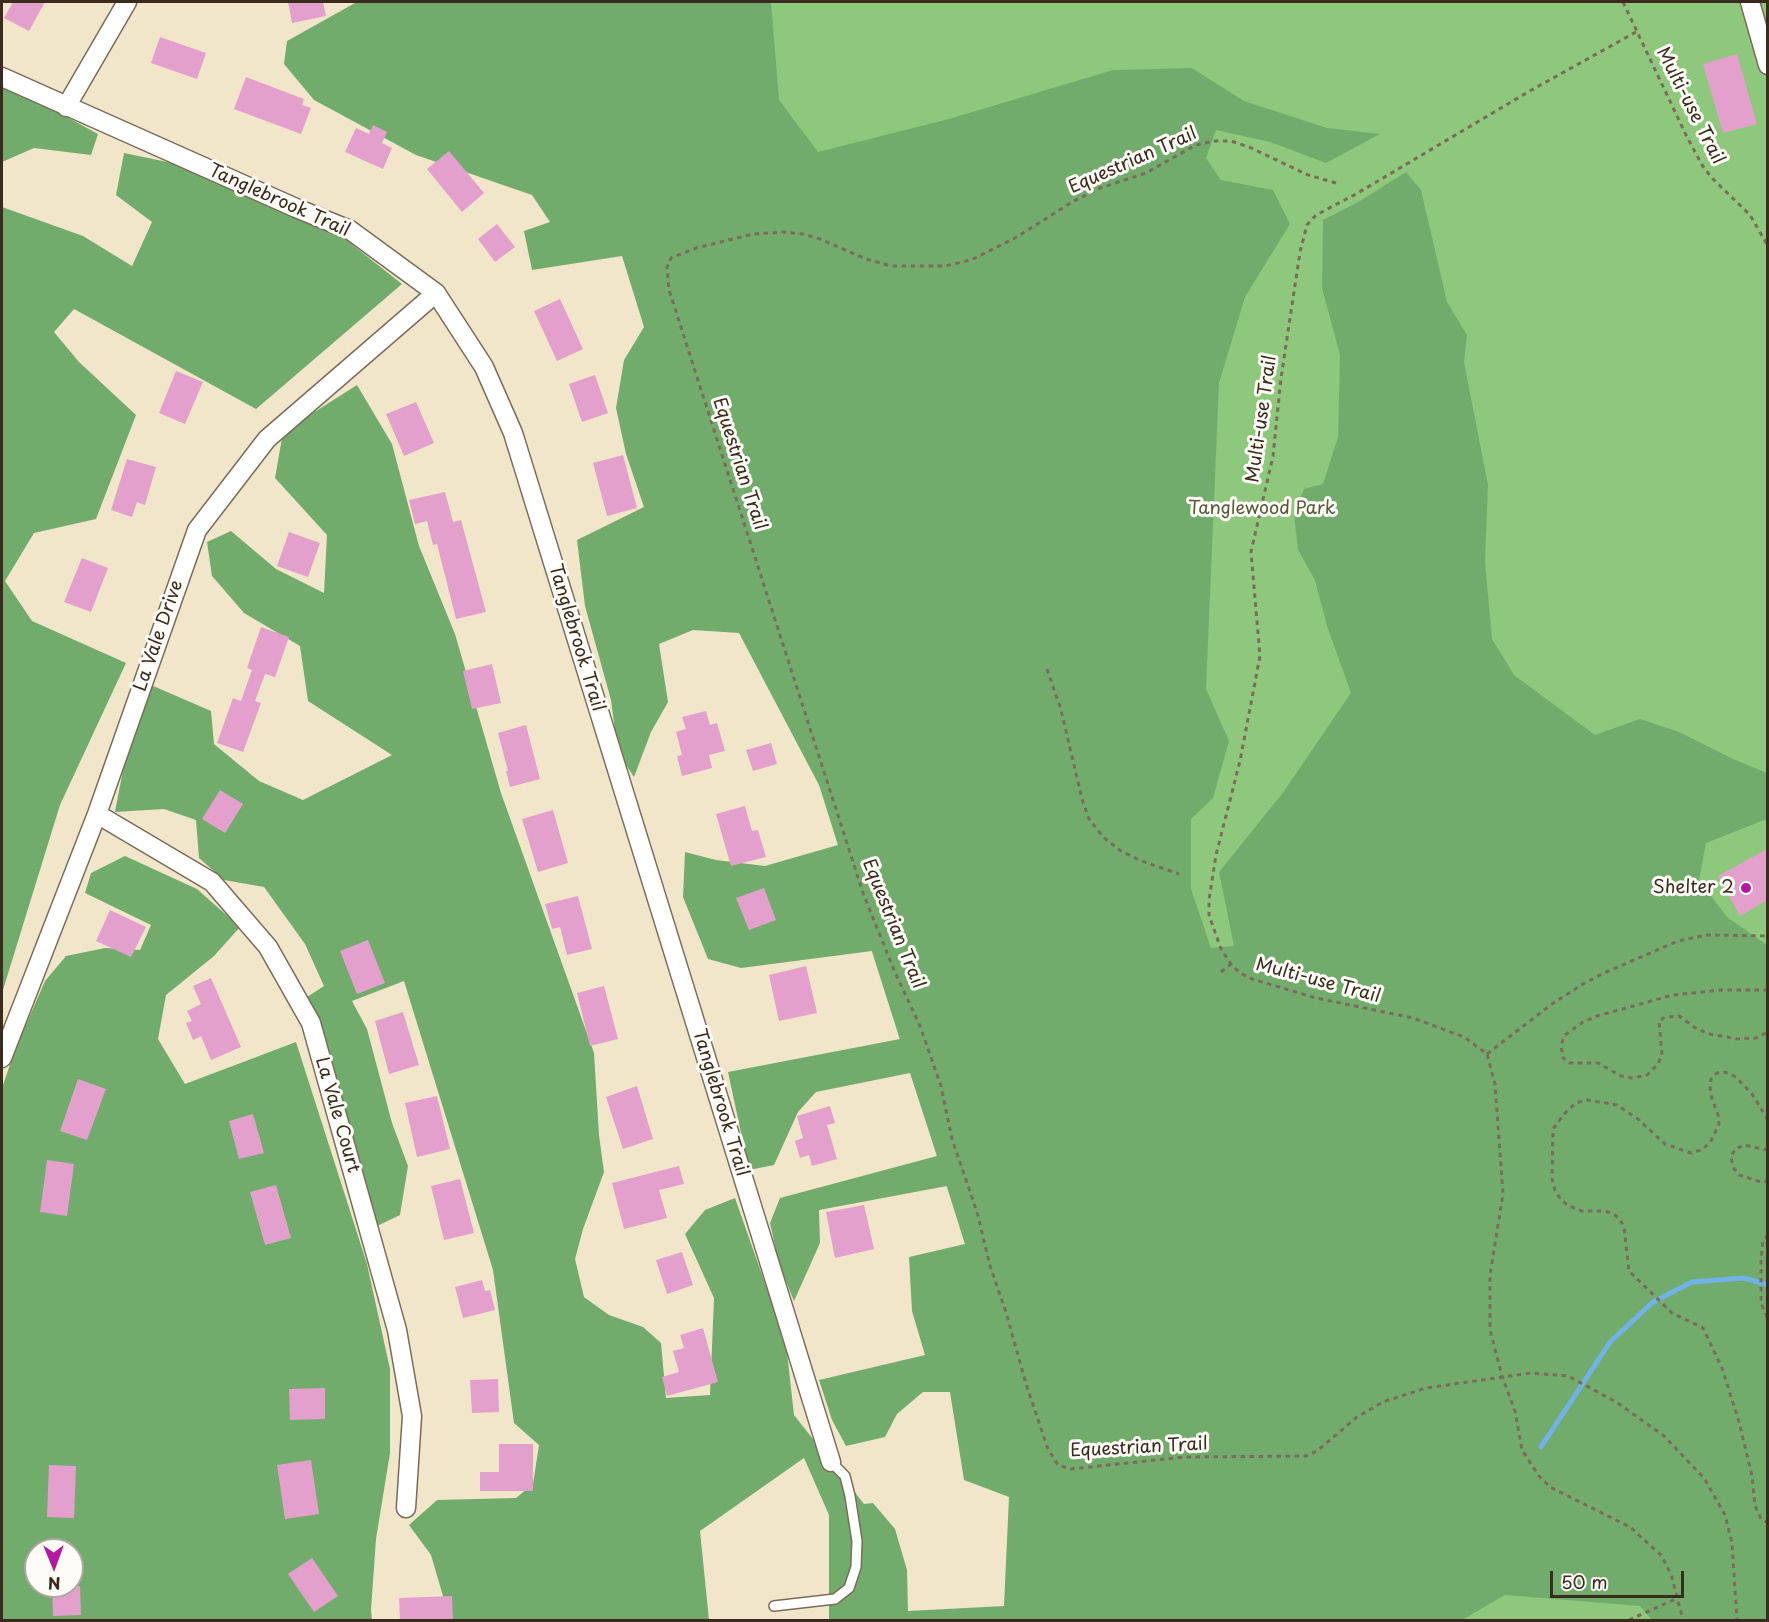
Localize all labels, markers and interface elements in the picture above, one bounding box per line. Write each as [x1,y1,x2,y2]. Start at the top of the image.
street label: Multi-use Trail [1651,44,1729,168]
street label: Equestrian Trail [1066,123,1200,199]
street label: Tanglebrook Trail [205,160,353,242]
street label: Multi-use Trail [1242,354,1282,484]
street label: Equestrian Trail [707,395,771,533]
park label: Tanglewood Park [1188,498,1336,520]
street label: Tanglebrook Trail [543,562,609,714]
street label: La Vale Drive [130,578,188,694]
street label: Equestrian Trail [857,856,929,992]
place label: Shelter 2 [1653,877,1734,899]
marker: Shelter 2 [1739,881,1753,895]
street label: Multi-use Trail [1253,954,1383,1008]
street label: Tanglebrook Trail [687,1027,753,1179]
street label: La Vale Court [310,1055,364,1175]
street label: Equestrian Trail [1070,1434,1208,1462]
north arrow [24,1538,84,1598]
scale bar [1553,1559,1686,1597]
text: 50 m [1561,1568,1608,1595]
text: N [48,1572,61,1596]

